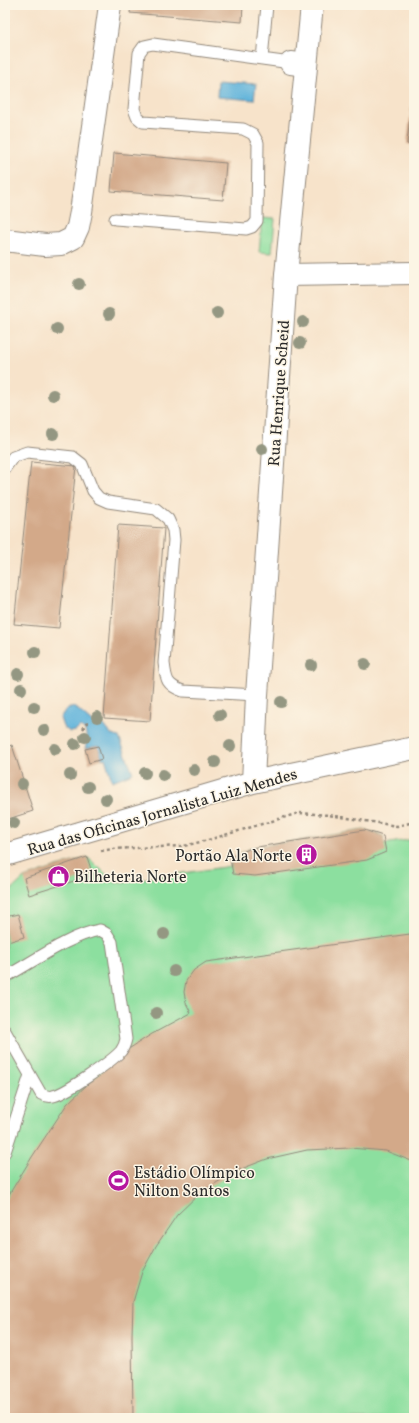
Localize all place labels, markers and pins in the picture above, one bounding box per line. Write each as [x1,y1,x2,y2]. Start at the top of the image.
building icon: Portão Ala Norte [294,842,320,868]
place label: Portão Ala Norte [175,846,292,868]
shop icon: Bilheteria Norte [45,863,71,889]
place label: Bilheteria Norte [74,867,187,889]
place label: Estádio Olímpico Nilton Santos [134,1163,255,1203]
sports icon: Estádio Olímpico Nilton Santos [105,1168,131,1194]

